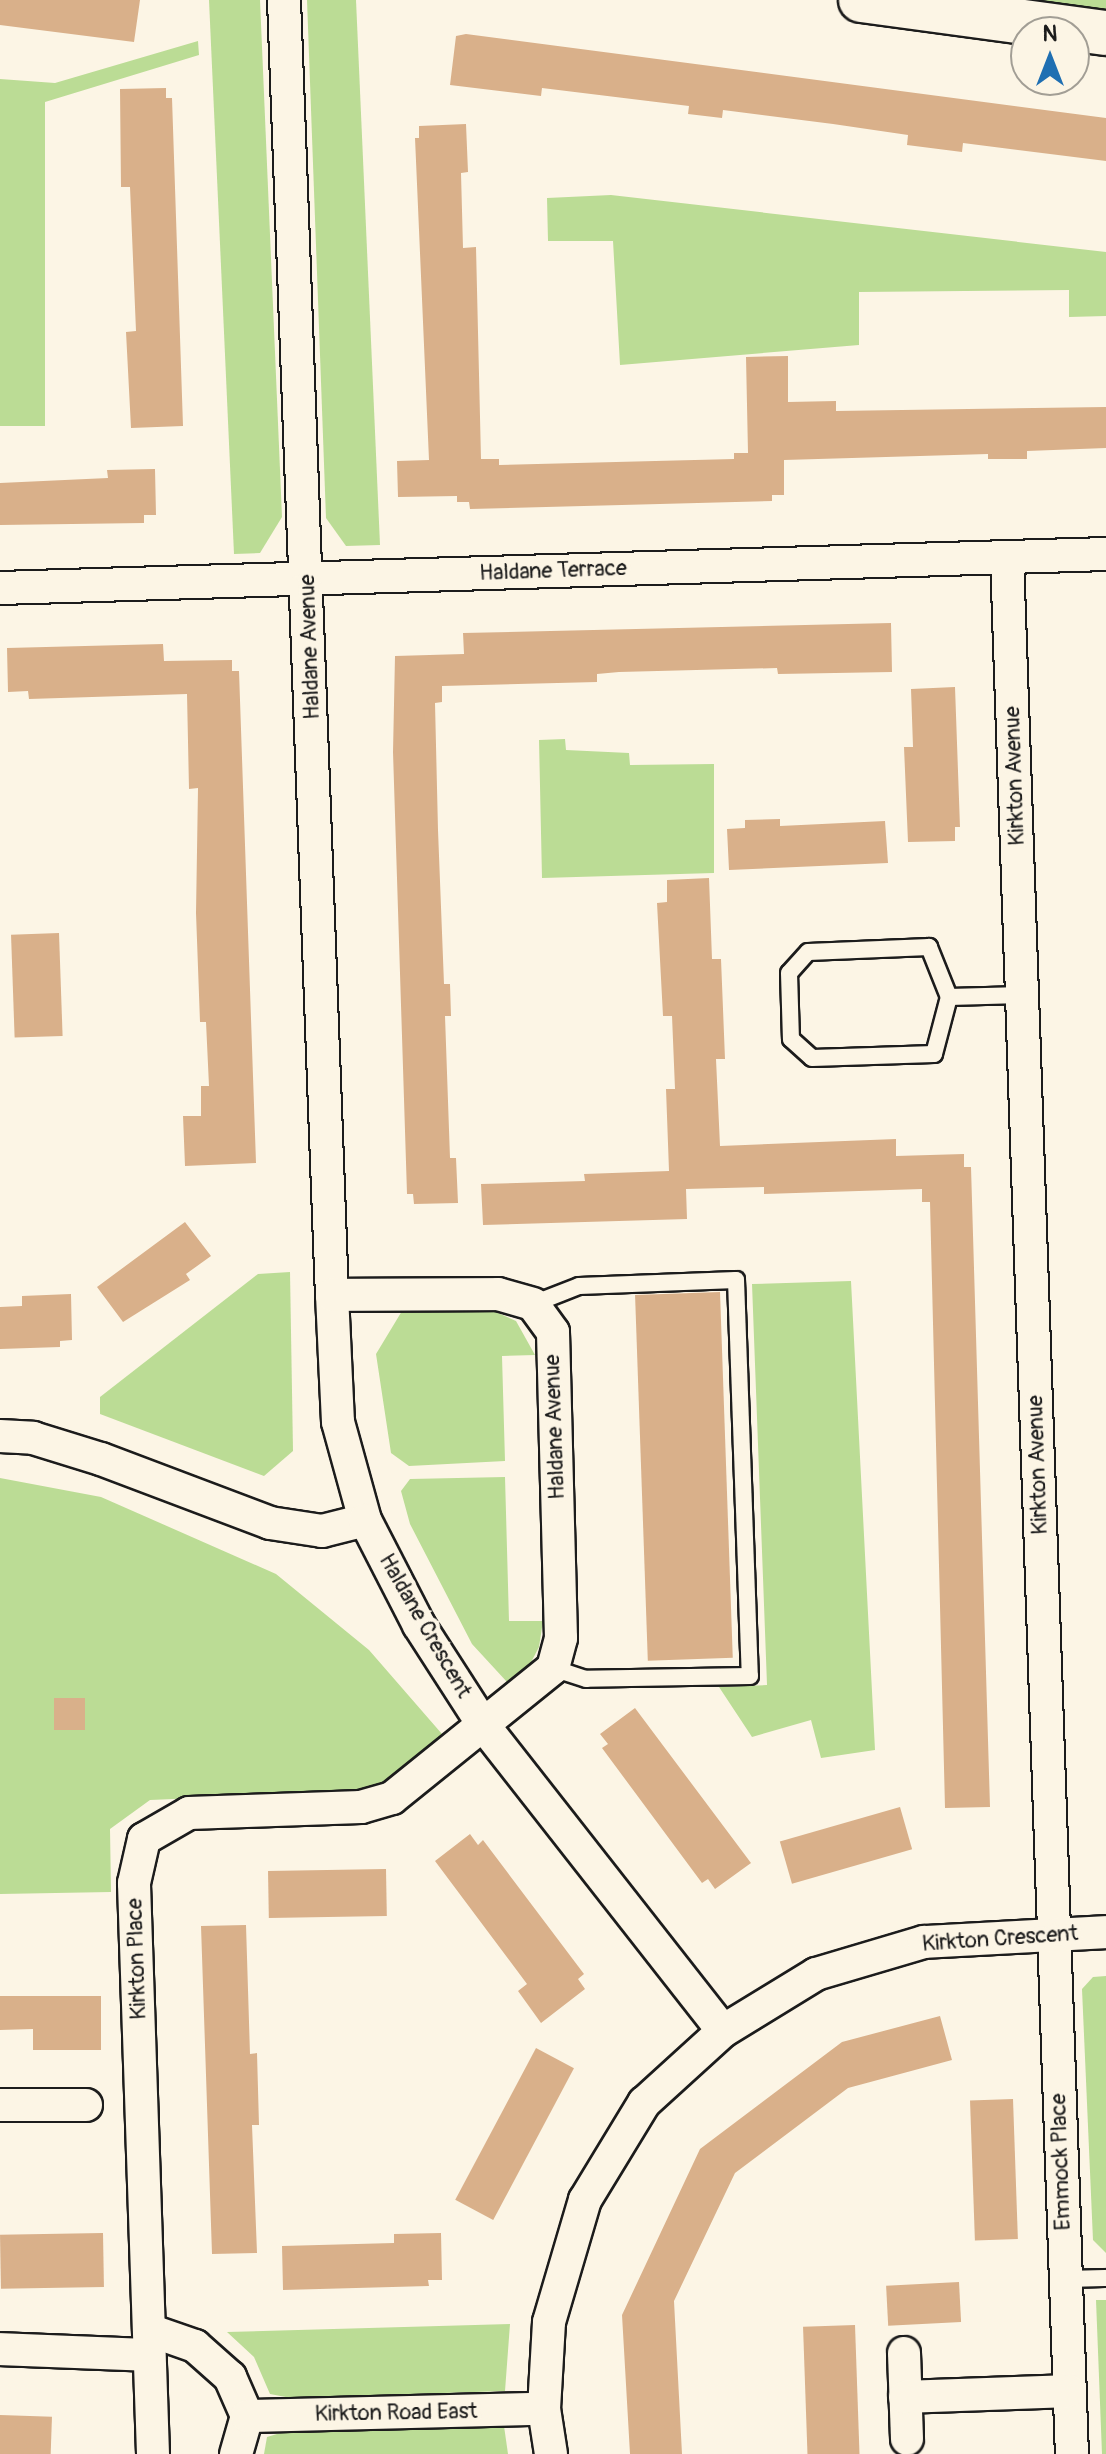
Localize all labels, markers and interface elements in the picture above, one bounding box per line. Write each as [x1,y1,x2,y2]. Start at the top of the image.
north arrow [1010,16,1090,96]
text: N [1043,20,1057,48]
street label: Haldane Terrace [479,555,627,587]
street label: Haldane Avenue [294,574,326,720]
street label: Kirkton Avenue [999,706,1031,846]
street label: Haldane Avenue [539,1354,571,1500]
street label: Kirkton Avenue [1022,1395,1054,1535]
street label: Haldane Crescent [373,1549,477,1703]
street label: Kirkton Place [122,1898,152,2020]
street label: Kirkton Crescent [921,1920,1079,1958]
street label: Emmock Place [1045,2093,1077,2231]
street label: Kirkton Road East [314,2398,478,2428]

